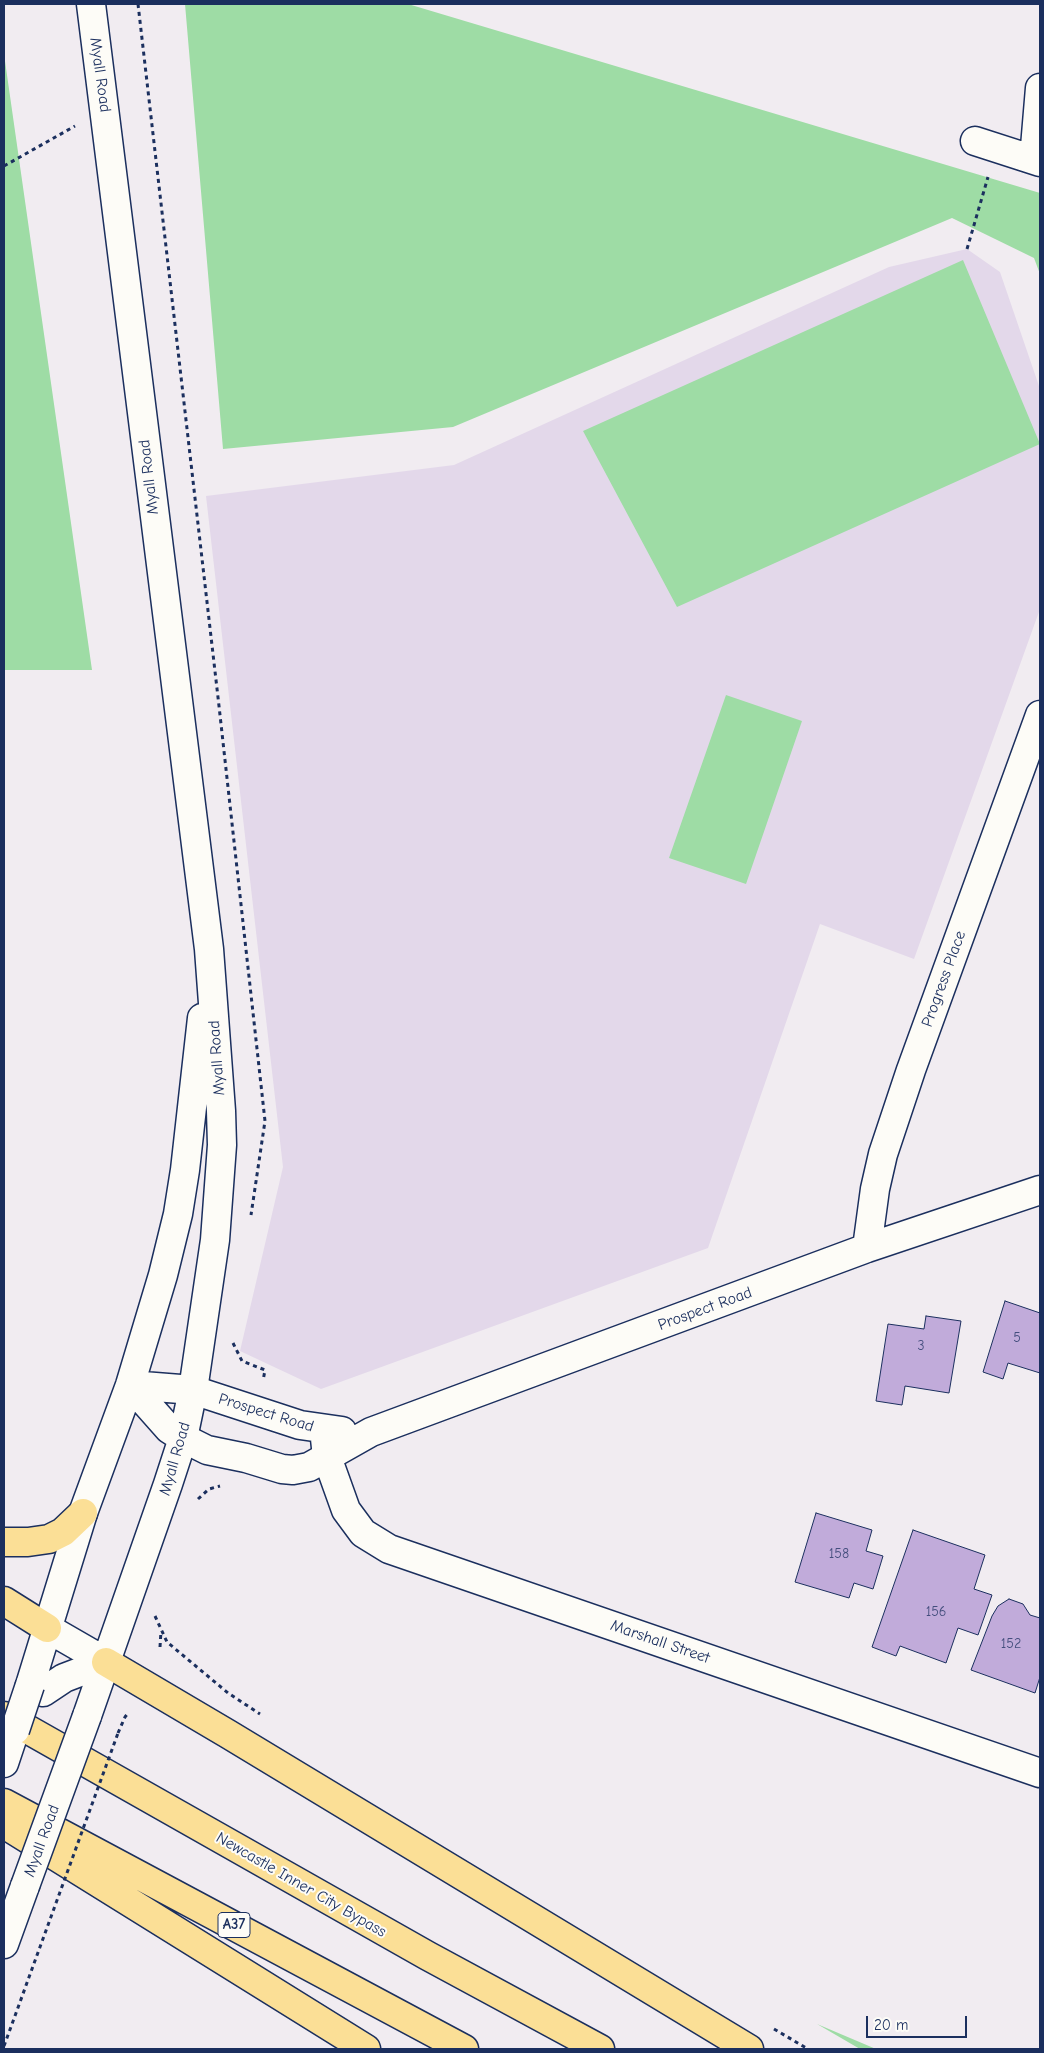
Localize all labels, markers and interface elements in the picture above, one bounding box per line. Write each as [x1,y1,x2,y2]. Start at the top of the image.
street label: Myall Road [85,36,115,114]
street label: Myall Road [135,438,163,516]
street label: Progress Place [918,928,970,1030]
street label: Myall Road [205,1020,229,1096]
street label: Prospect Road [655,1283,755,1335]
house number: 5 [1013,1330,1021,1346]
house number: 3 [917,1338,925,1354]
street label: Prospect Road [216,1389,316,1437]
street label: Myall Road [155,1420,195,1498]
house number: 158 [829,1546,849,1562]
house number: 156 [926,1604,946,1620]
street label: Marshall Street [608,1616,712,1668]
house number: 152 [1001,1636,1021,1652]
street label: Myall Road [20,1802,64,1880]
street label: Newcastle Inner City Bypass [213,1828,389,1942]
road number: A37 [218,1912,250,1938]
scale bar [869,2006,970,2038]
text: 20 m [874,2016,908,2034]

